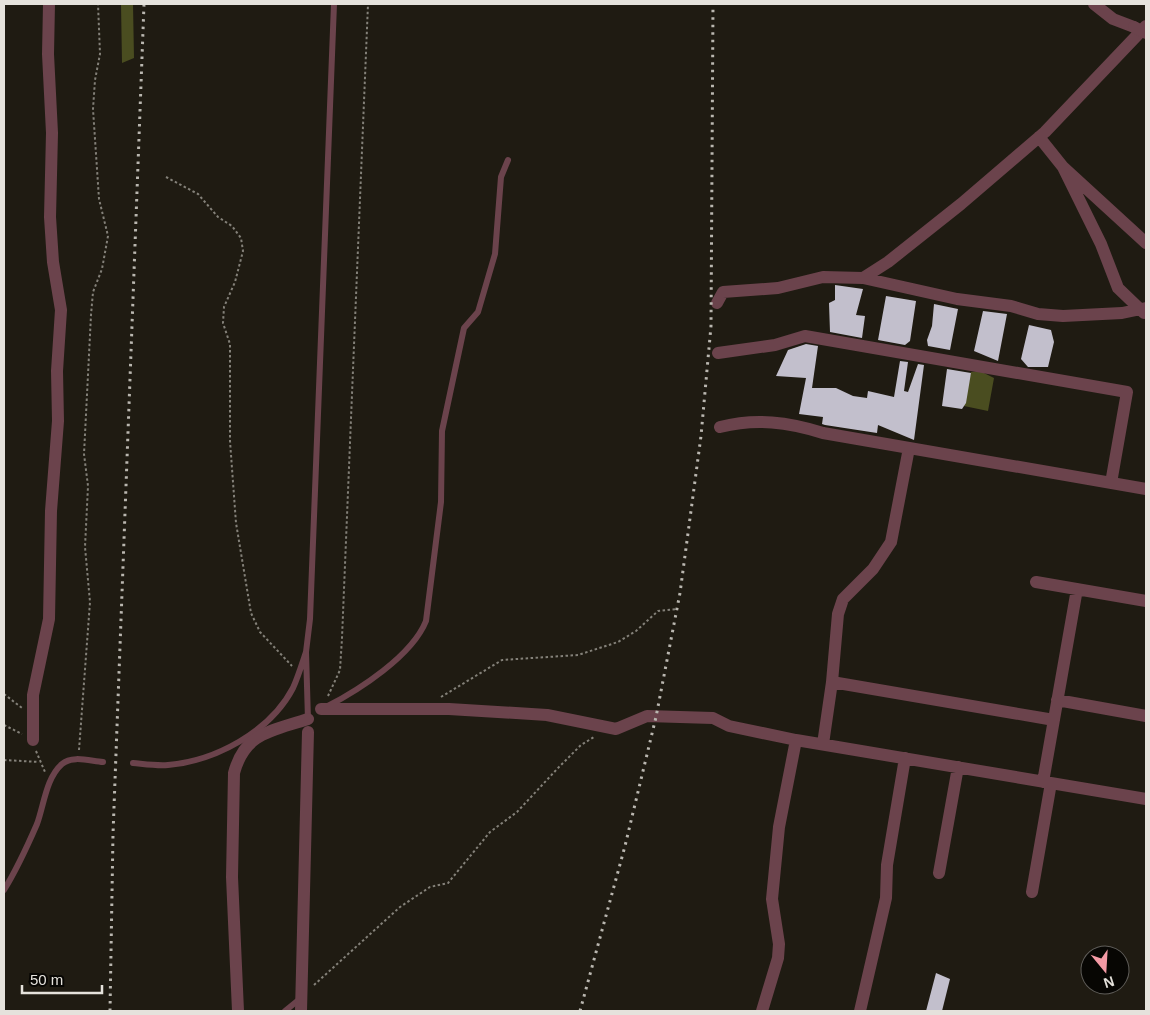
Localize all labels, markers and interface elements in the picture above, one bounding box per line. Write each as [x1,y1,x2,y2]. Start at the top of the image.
north arrow [1080,945,1130,995]
scale bar [22,962,102,994]
text: 50 m [30,971,63,988]
text: N [1102,973,1116,992]

